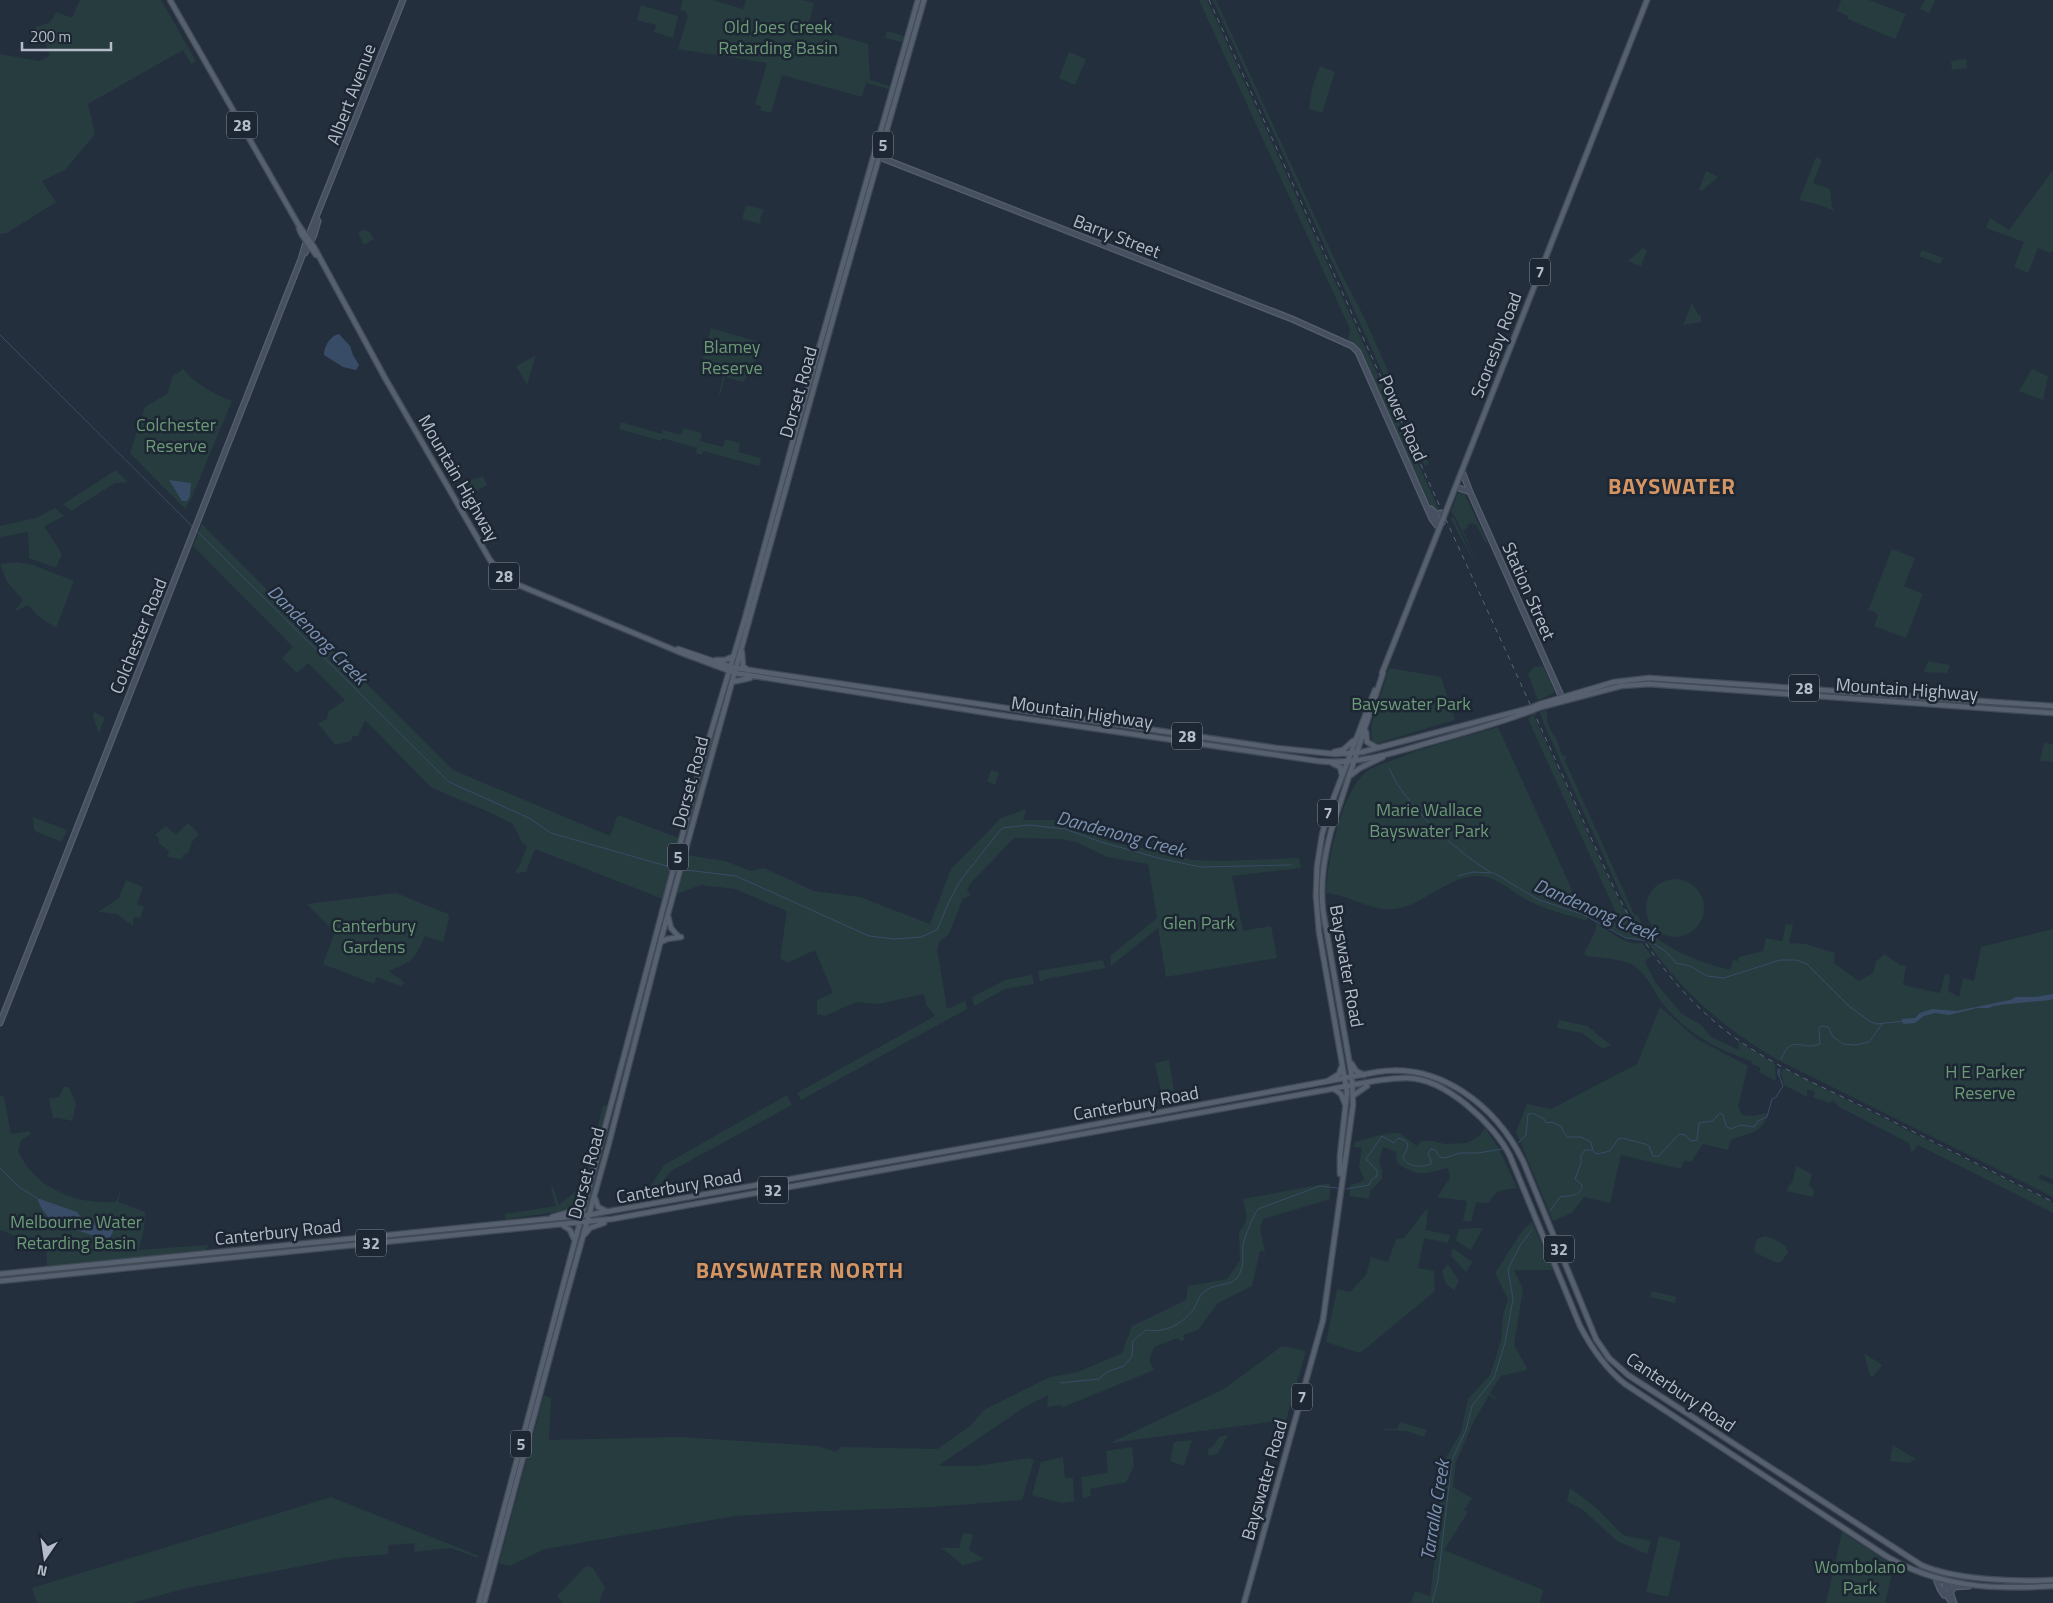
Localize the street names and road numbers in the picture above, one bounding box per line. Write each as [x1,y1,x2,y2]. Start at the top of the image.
street label: Albert Avenue [319,40,383,148]
road number: 28 [227,112,257,138]
road number: 5 [873,132,893,158]
street label: Barry Street [1069,207,1165,265]
road number: 7 [1530,258,1550,286]
street label: Scoresby Road [1463,288,1529,402]
street label: Dorset Road [772,343,824,441]
street label: Power Road [1372,371,1434,465]
street label: Mountain Highway [412,409,507,547]
street label: Station Street [1495,538,1563,645]
road number: 28 [489,562,519,590]
street label: Colchester Road [102,574,174,698]
street label: Mountain Highway [1835,671,1979,707]
road number: 28 [1789,674,1819,701]
street label: Mountain Highway [1009,689,1155,735]
road number: 28 [1172,722,1202,749]
street label: Dorset Road [665,733,715,831]
road number: 7 [1318,800,1338,826]
road number: 5 [668,844,688,870]
street label: Bayswater Road [1323,903,1371,1029]
street label: Canterbury Road [1071,1079,1201,1127]
street label: Dorset Road [561,1124,611,1222]
street label: Canterbury Road [614,1162,744,1210]
road number: 32 [758,1176,788,1204]
street label: Canterbury Road [213,1212,343,1252]
road number: 32 [356,1230,386,1256]
road number: 32 [1544,1236,1574,1262]
street label: Canterbury Road [1621,1345,1741,1439]
road number: 7 [1292,1384,1312,1410]
street label: Bayswater Road [1234,1417,1294,1543]
road number: 5 [511,1430,531,1458]

